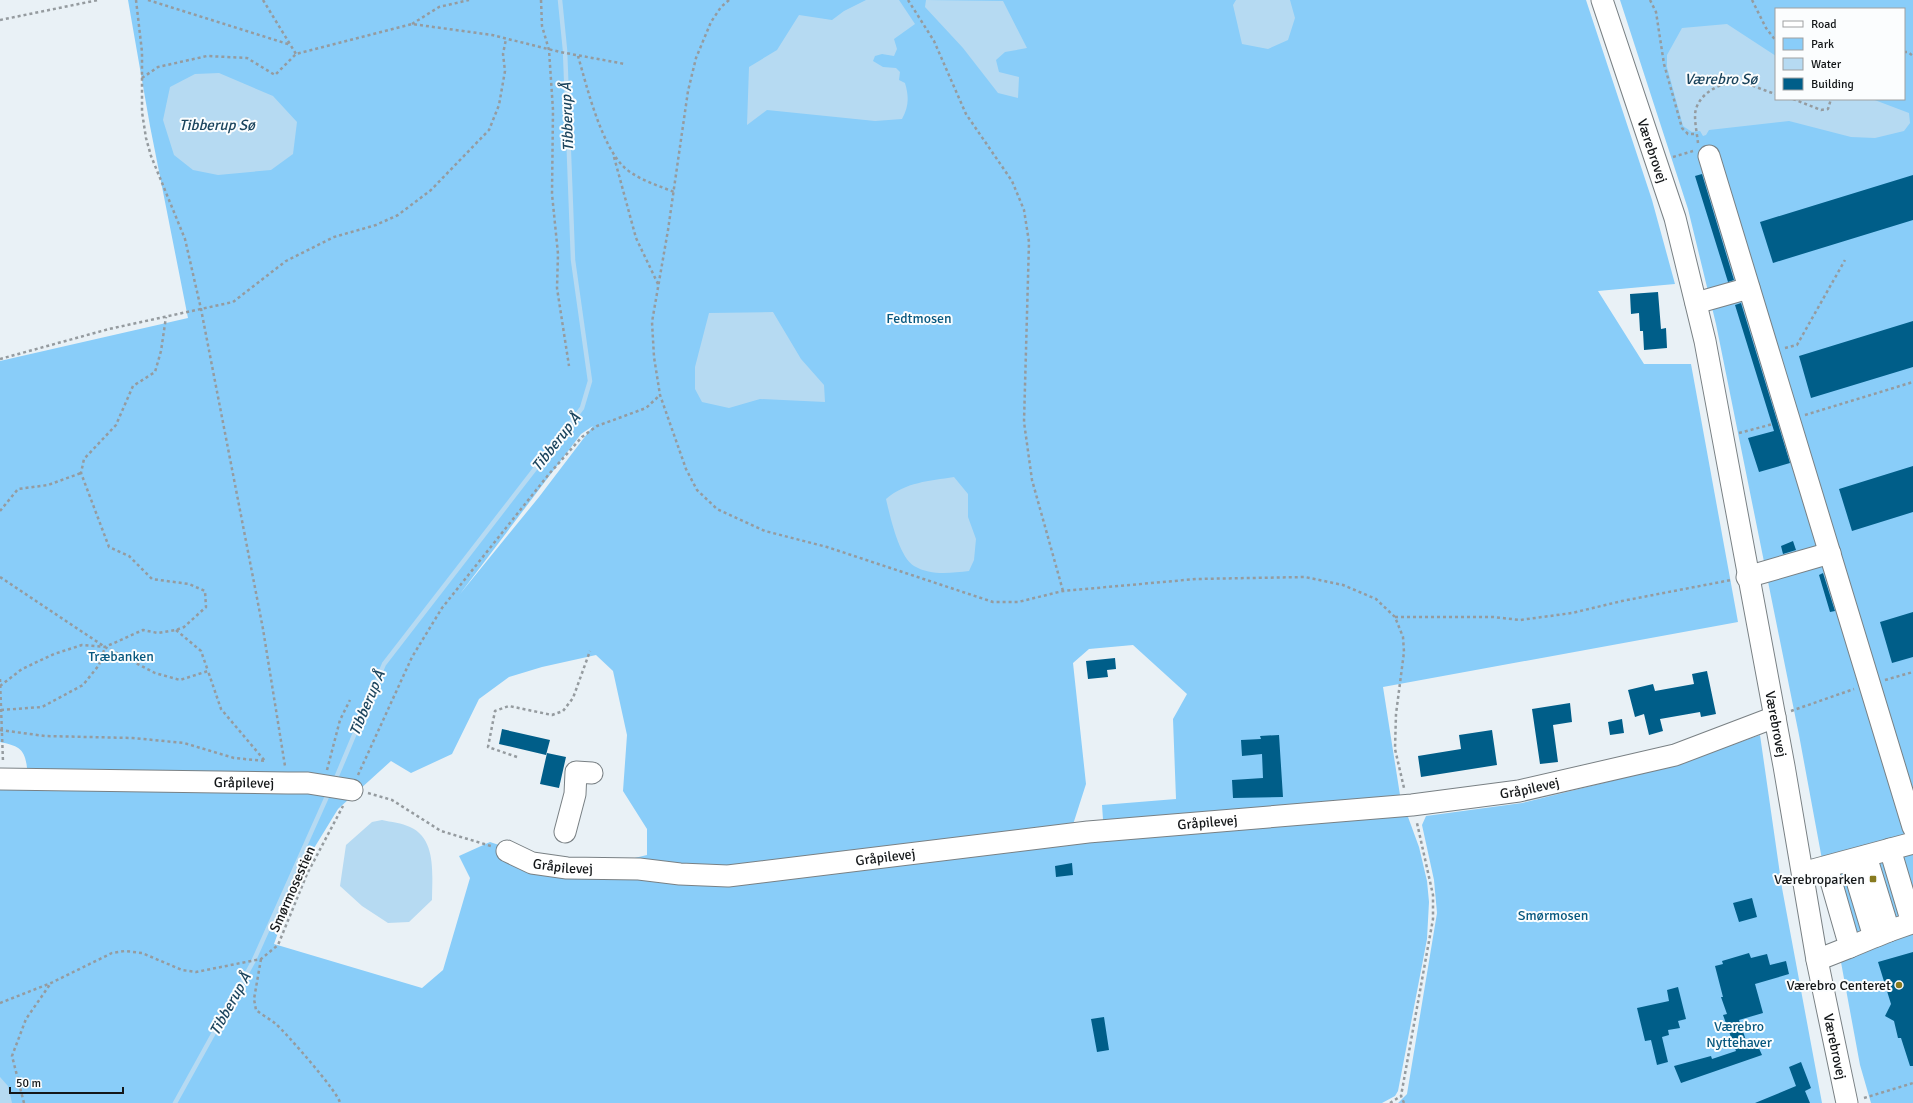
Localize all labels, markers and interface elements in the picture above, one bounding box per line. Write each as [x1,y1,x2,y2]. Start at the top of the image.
legend [1775,8,1905,100]
text: Road [1811,17,1837,32]
text: Park [1811,37,1834,52]
text: Water [1811,57,1842,72]
water label: Værebro Sø [1685,70,1759,88]
text: Building [1811,77,1854,92]
water label: Tibberup Å [557,81,577,152]
water label: Tibberup Sø [179,116,256,134]
street label: Værebrovej [1633,117,1671,185]
park label: Fedtmosen [886,310,952,327]
water label: Tibberup Å [528,409,585,475]
park label: Træbanken [88,648,154,665]
water label: Tibberup Å [345,667,389,738]
street label: Værebrovej [1761,690,1790,758]
street label: Gråpilevej [214,774,274,792]
street label: Gråpilevej [1499,774,1561,802]
street label: Gråpilevej [1177,812,1238,834]
street label: Smørmosestien [266,843,319,935]
street label: Gråpilevej [854,845,916,869]
street label: Gråpilevej [532,855,593,877]
place label: Værebroparken [1774,871,1865,888]
marker: Værebroparken [1868,874,1878,884]
park label: Smørmosen [1518,907,1588,924]
water label: Tibberup Å [205,969,255,1039]
place label: Værebro Centeret [1786,977,1891,994]
marker: Værebro Centeret [1894,980,1904,990]
street label: Værebrovej [1819,1012,1850,1081]
park label: Værebro Nyttehaver [1706,1018,1773,1051]
scale bar [10,1069,123,1095]
text: 50 m [16,1076,41,1091]

